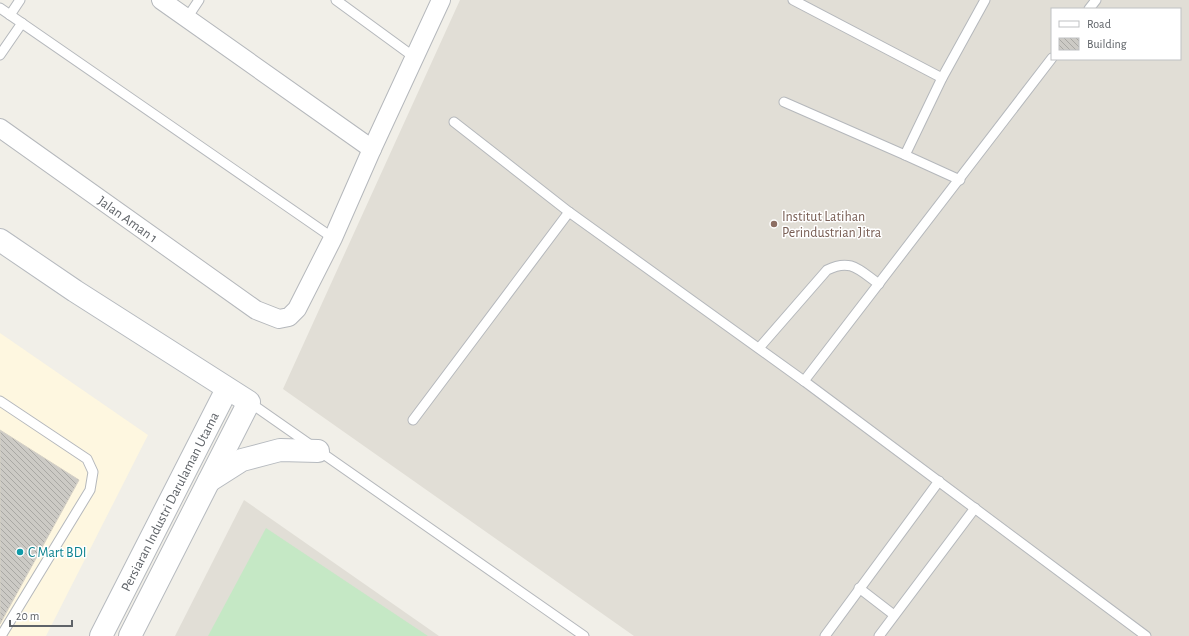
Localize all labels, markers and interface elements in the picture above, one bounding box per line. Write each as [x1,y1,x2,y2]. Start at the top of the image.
legend [1051,8,1181,60]
text: Road [1087,18,1111,30]
text: Building [1087,38,1127,50]
street label: Jalan Aman 1 [95,194,160,246]
place label: Institut Latihan Perindustrian Jitra [782,210,882,240]
marker: Institut Latihan Perindustrian Jitra [769,219,779,229]
street label: Persiaran Industri Darulaman Utama [119,410,222,594]
place label: C Mart BDI [28,546,86,560]
marker: C Mart BDI [15,547,25,557]
scale bar [10,602,72,628]
text: 20 m [16,610,39,622]

